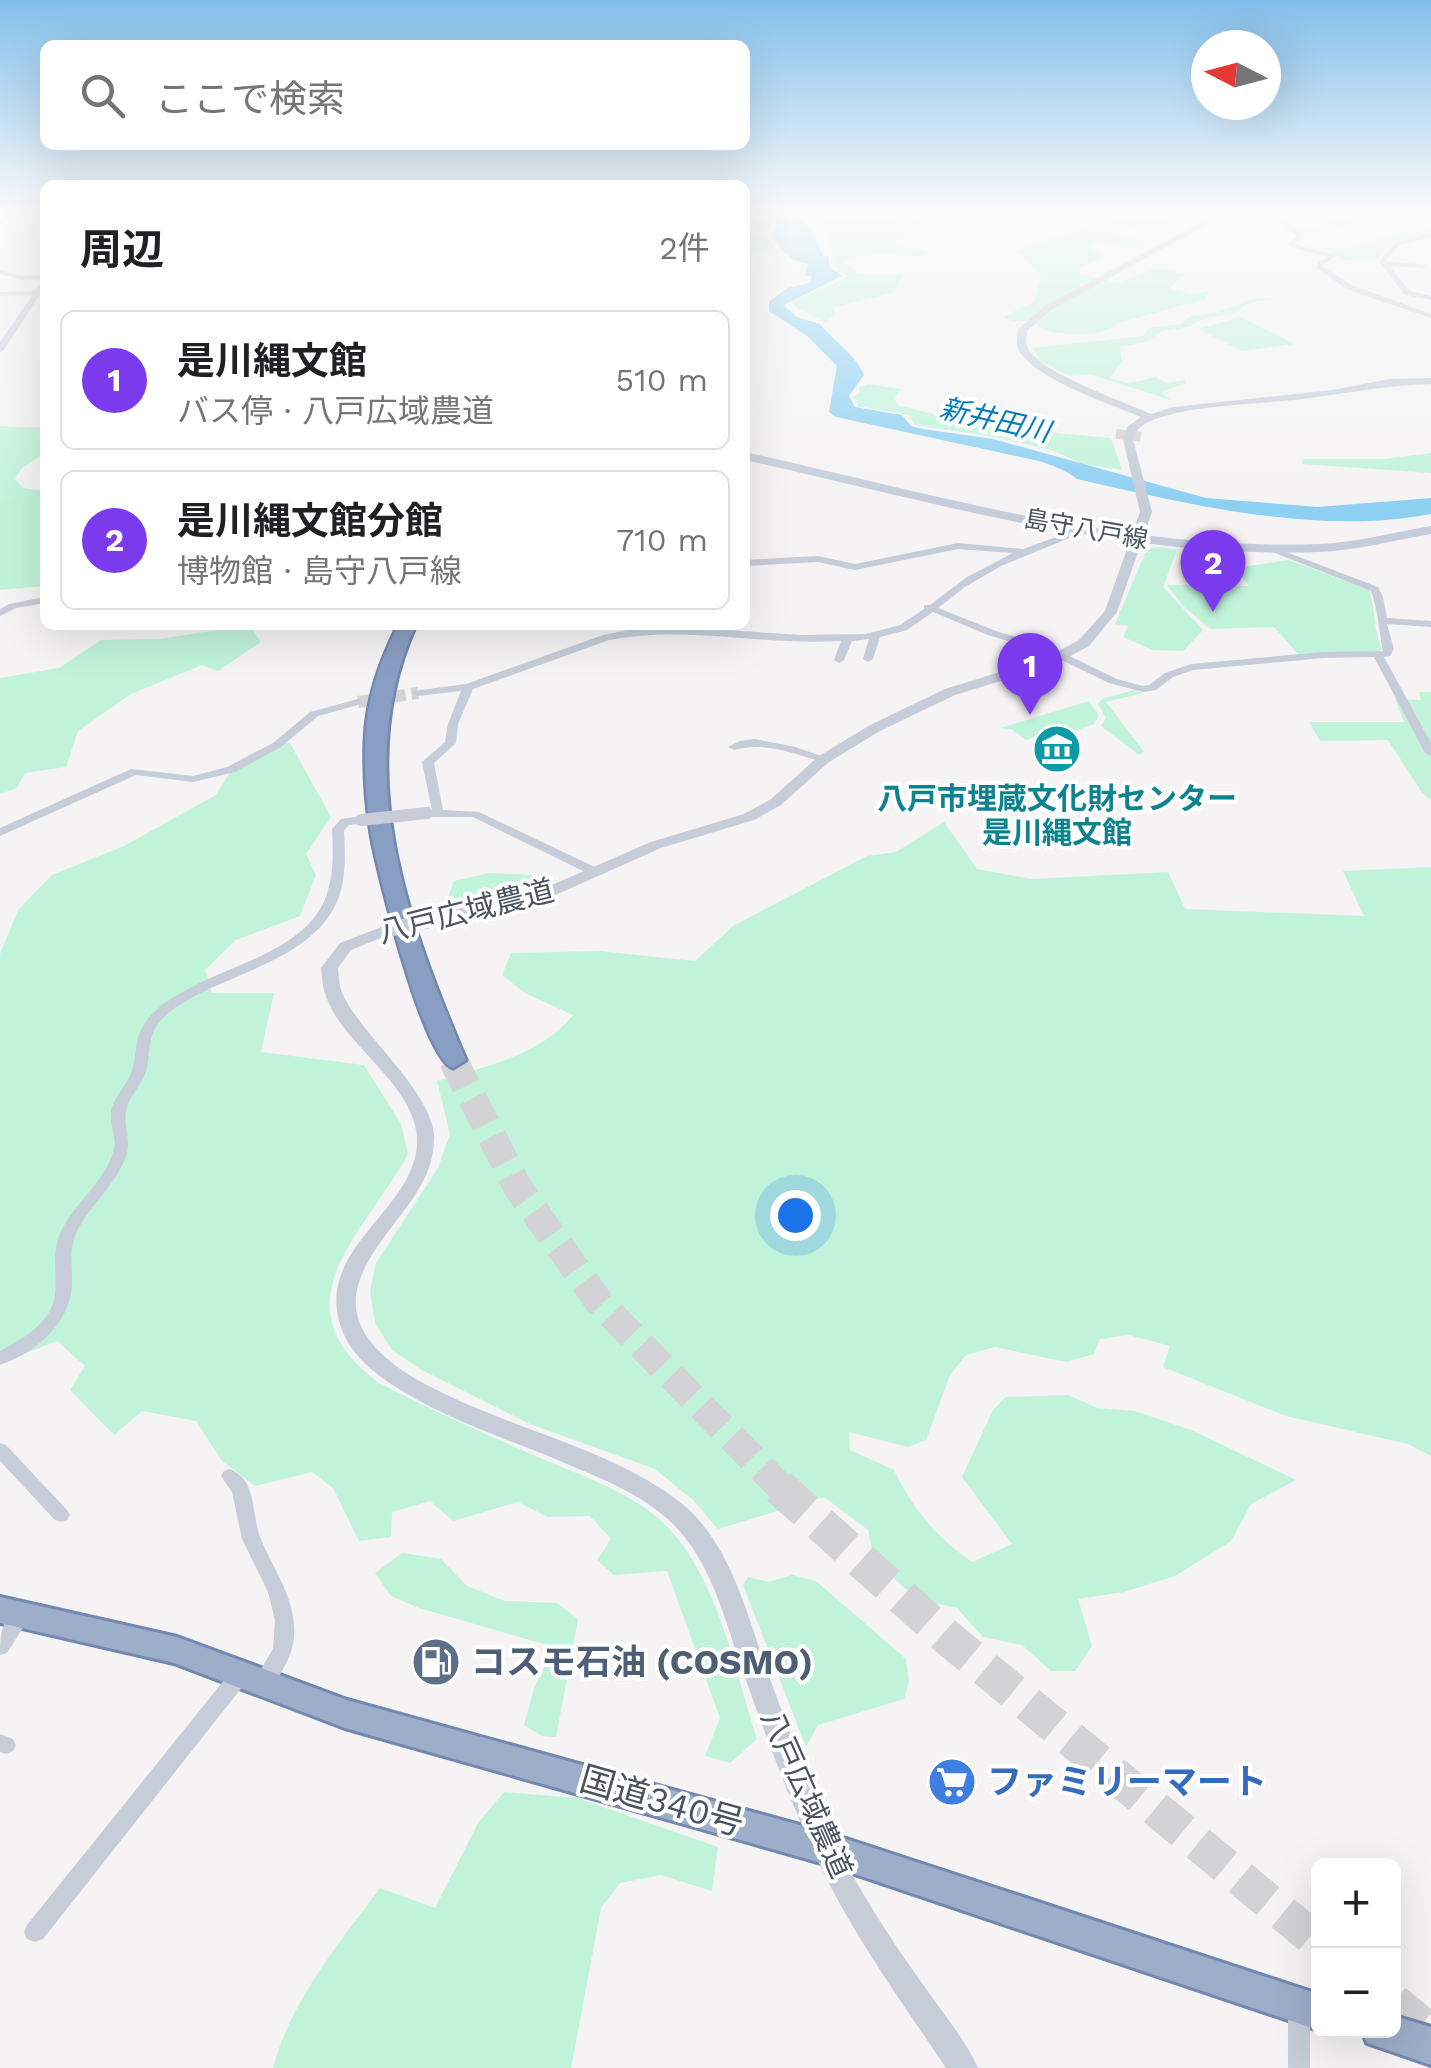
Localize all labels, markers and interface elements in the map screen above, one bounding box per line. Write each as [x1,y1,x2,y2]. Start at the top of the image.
north arrow [1191,30,1281,120]
search box [40,40,750,150]
icon: search [75,68,130,123]
text: ここで検索 [155,77,345,121]
text: 周辺 [80,225,164,274]
text: 2件 [659,229,710,267]
text: 是川縄文館 [177,339,367,383]
text: 1 [108,361,121,399]
text: 510 m [616,361,708,399]
water label: 新井田川 [937,391,1056,449]
text: バス停 · 八戸広域農道 [177,392,494,430]
text: 是川縄文館分館 [177,499,443,543]
street label: 島守八戸線 [1022,504,1150,554]
text: 2 [105,521,124,559]
text: 710 m [616,521,708,559]
pin: 2 [1180,530,1246,612]
text: 博物館 · 島守八戸線 [177,552,462,590]
pin: 1 [998,632,1062,715]
museum icon: 八戸市埋蔵文化財センター 是川縄文館 [1031,723,1083,775]
place label: 八戸市埋蔵文化財センター 是川縄文館 [877,781,1237,850]
street label: 八戸広域農道 [374,872,558,950]
your location [770,1190,821,1241]
fuel station icon: コスモ石油 (COSMO) [410,1636,462,1688]
place label: コスモ石油 (COSMO) [471,1641,813,1683]
street label: 八戸広域農道 [754,1705,860,1883]
supermarket icon: ファミリーマート [926,1756,978,1808]
street label: 国道340号 [575,1758,749,1844]
place label: ファミリーマート [987,1761,1267,1803]
map controls [1311,1858,1401,2038]
button: + [1311,1858,1401,1948]
button: − [1311,1948,1401,2038]

